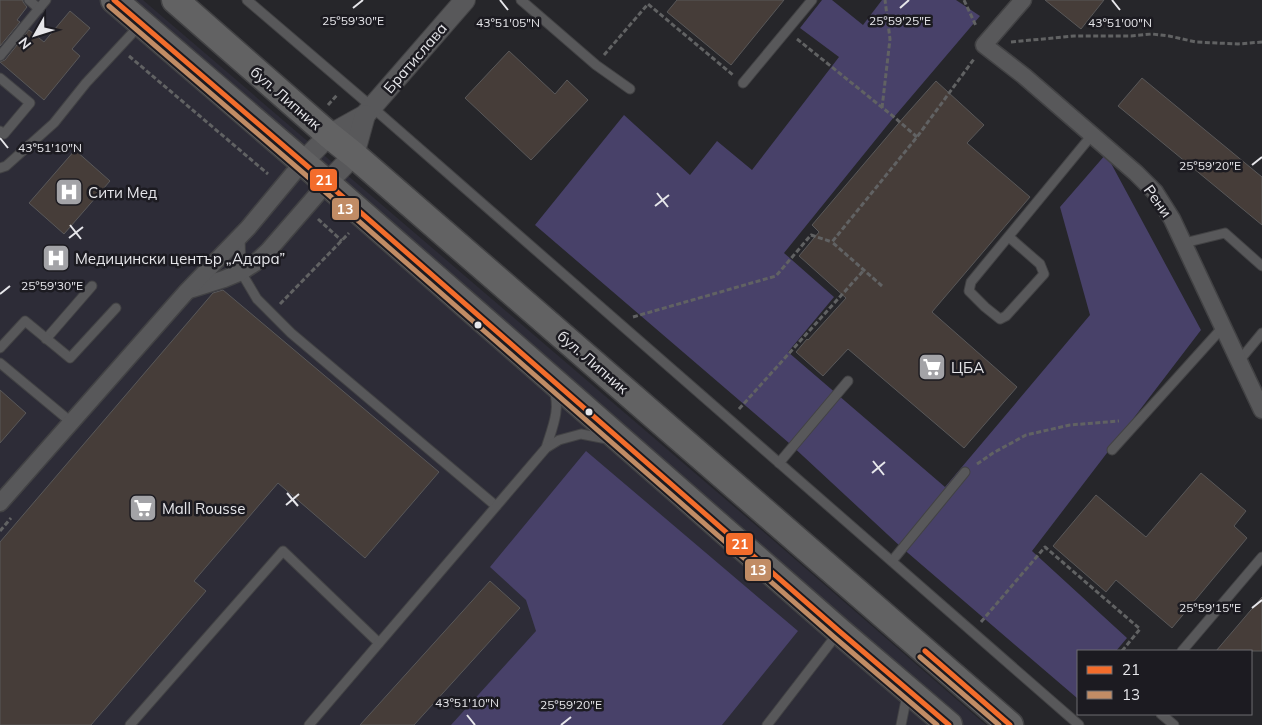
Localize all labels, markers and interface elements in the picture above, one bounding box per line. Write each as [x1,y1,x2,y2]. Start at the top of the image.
north arrow [10,10,60,60]
text: 25°59'30"E [322,13,384,28]
text: 25°59'25"E [869,13,931,28]
text: 43°51'05"N [476,15,540,30]
text: 43°51'00"N [1088,15,1152,30]
street label: Братислава [379,19,451,97]
text: N [15,33,35,53]
street label: бул. Липник [247,62,326,135]
text: 43°51'10"N [18,140,82,155]
text: 25°59'20"E [1179,158,1241,173]
line badge: 21 [309,168,338,192]
text: 21 [316,171,332,189]
hospital icon: Сити Мед [54,177,84,207]
street label: Рени [1140,181,1176,221]
place label: Сити Мед [88,183,157,202]
line badge: 13 [331,197,360,221]
text: 13 [337,200,353,218]
hospital icon: Медицински център „Адара” [41,243,71,273]
place label: Медицински център „Адара” [75,249,285,268]
text: 25°59'30"E [21,278,83,293]
unlabelled marker [473,320,483,330]
street label: бул. Липник [554,326,633,399]
supermarket icon: ЦБА [917,352,947,382]
place label: ЦБА [951,358,984,377]
unlabelled marker [584,407,594,417]
supermarket icon: Mall Rousse [128,493,158,523]
place label: Mall Rousse [162,499,245,518]
line badge: 21 [725,532,754,556]
text: 21 [732,535,748,553]
line badge: 13 [744,558,772,582]
text: 13 [750,561,766,579]
text: 25°59'15"E [1179,600,1241,615]
legend [1077,650,1252,715]
text: 21 [1122,660,1140,679]
text: 13 [1122,685,1140,704]
text: 43°51'10"N [435,695,499,710]
text: 25°59'20"E [540,697,602,712]

